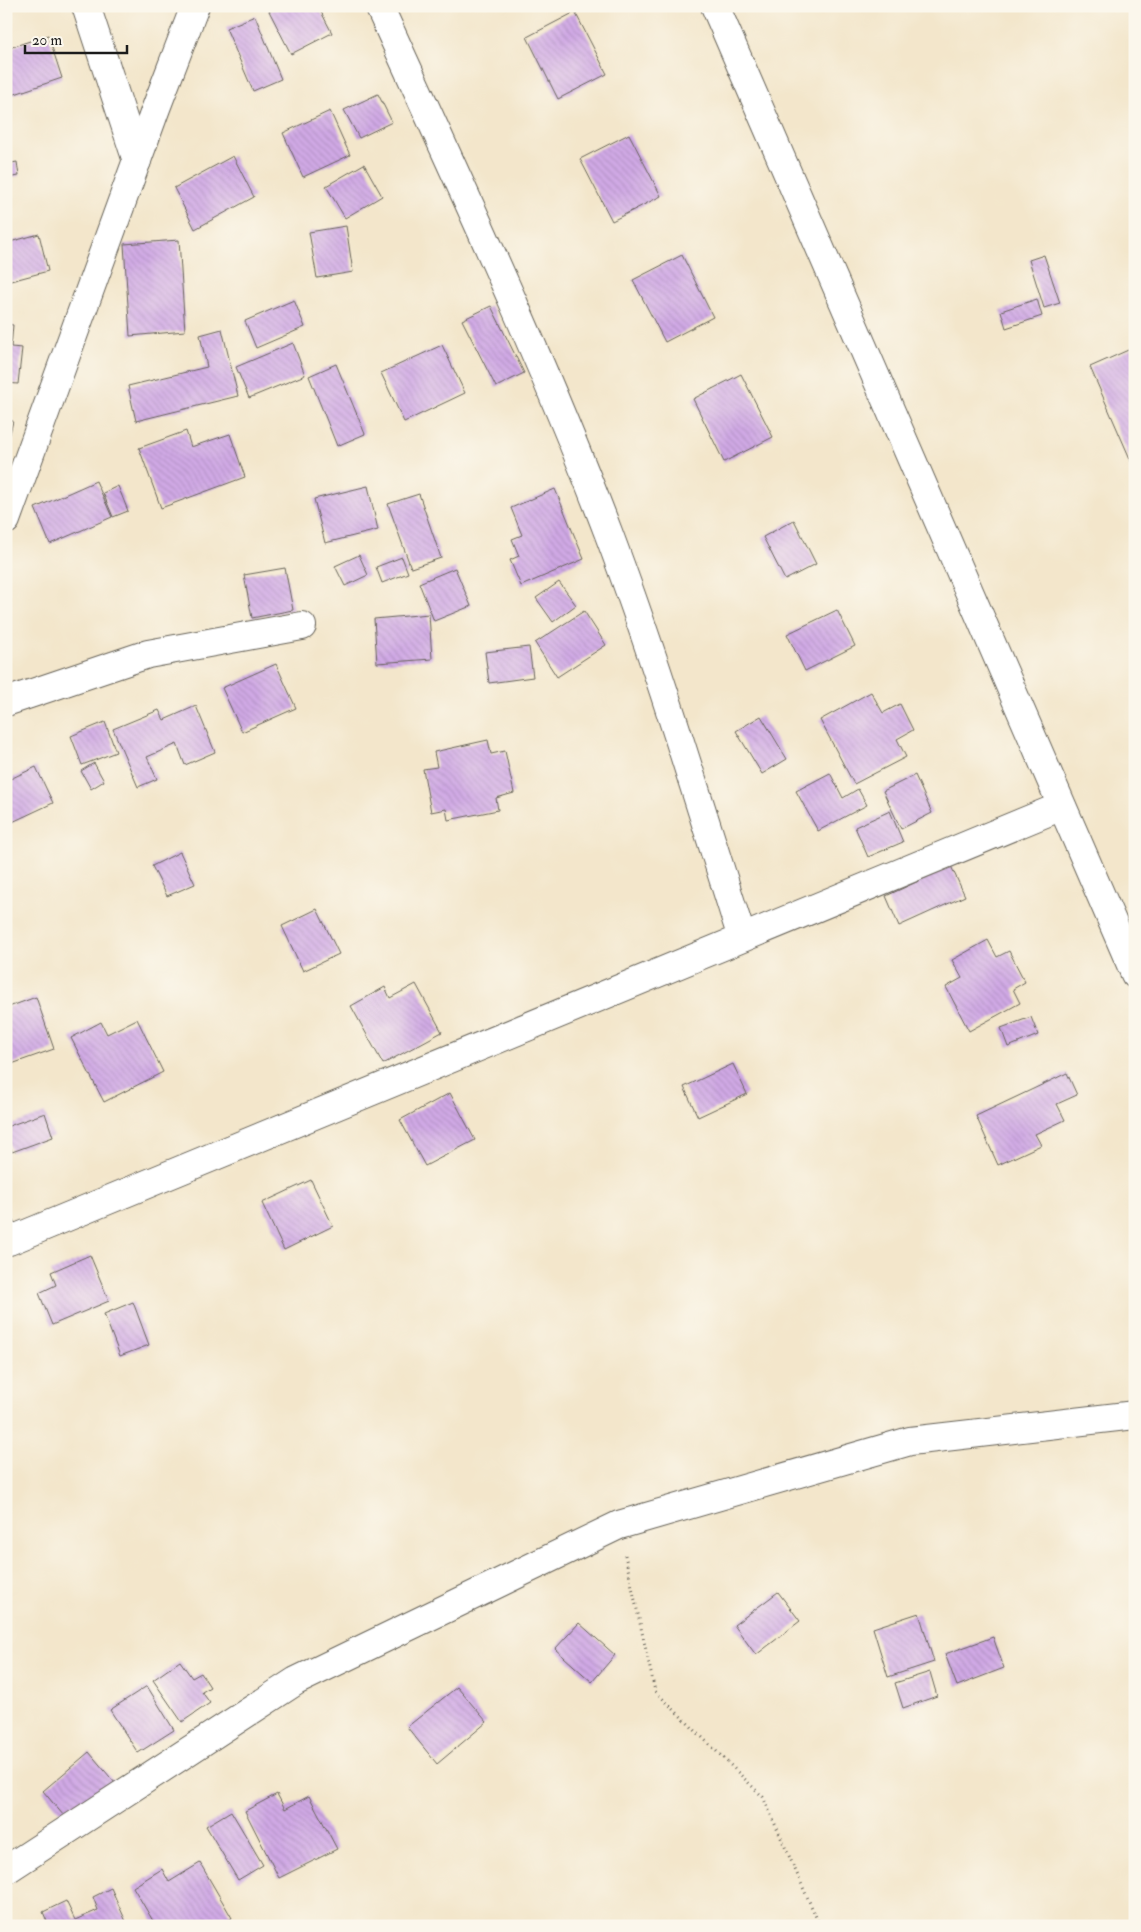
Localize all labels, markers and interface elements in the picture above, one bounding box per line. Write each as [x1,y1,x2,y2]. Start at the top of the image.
scale bar [25,22,128,54]
text: 20 m [32,31,62,50]

